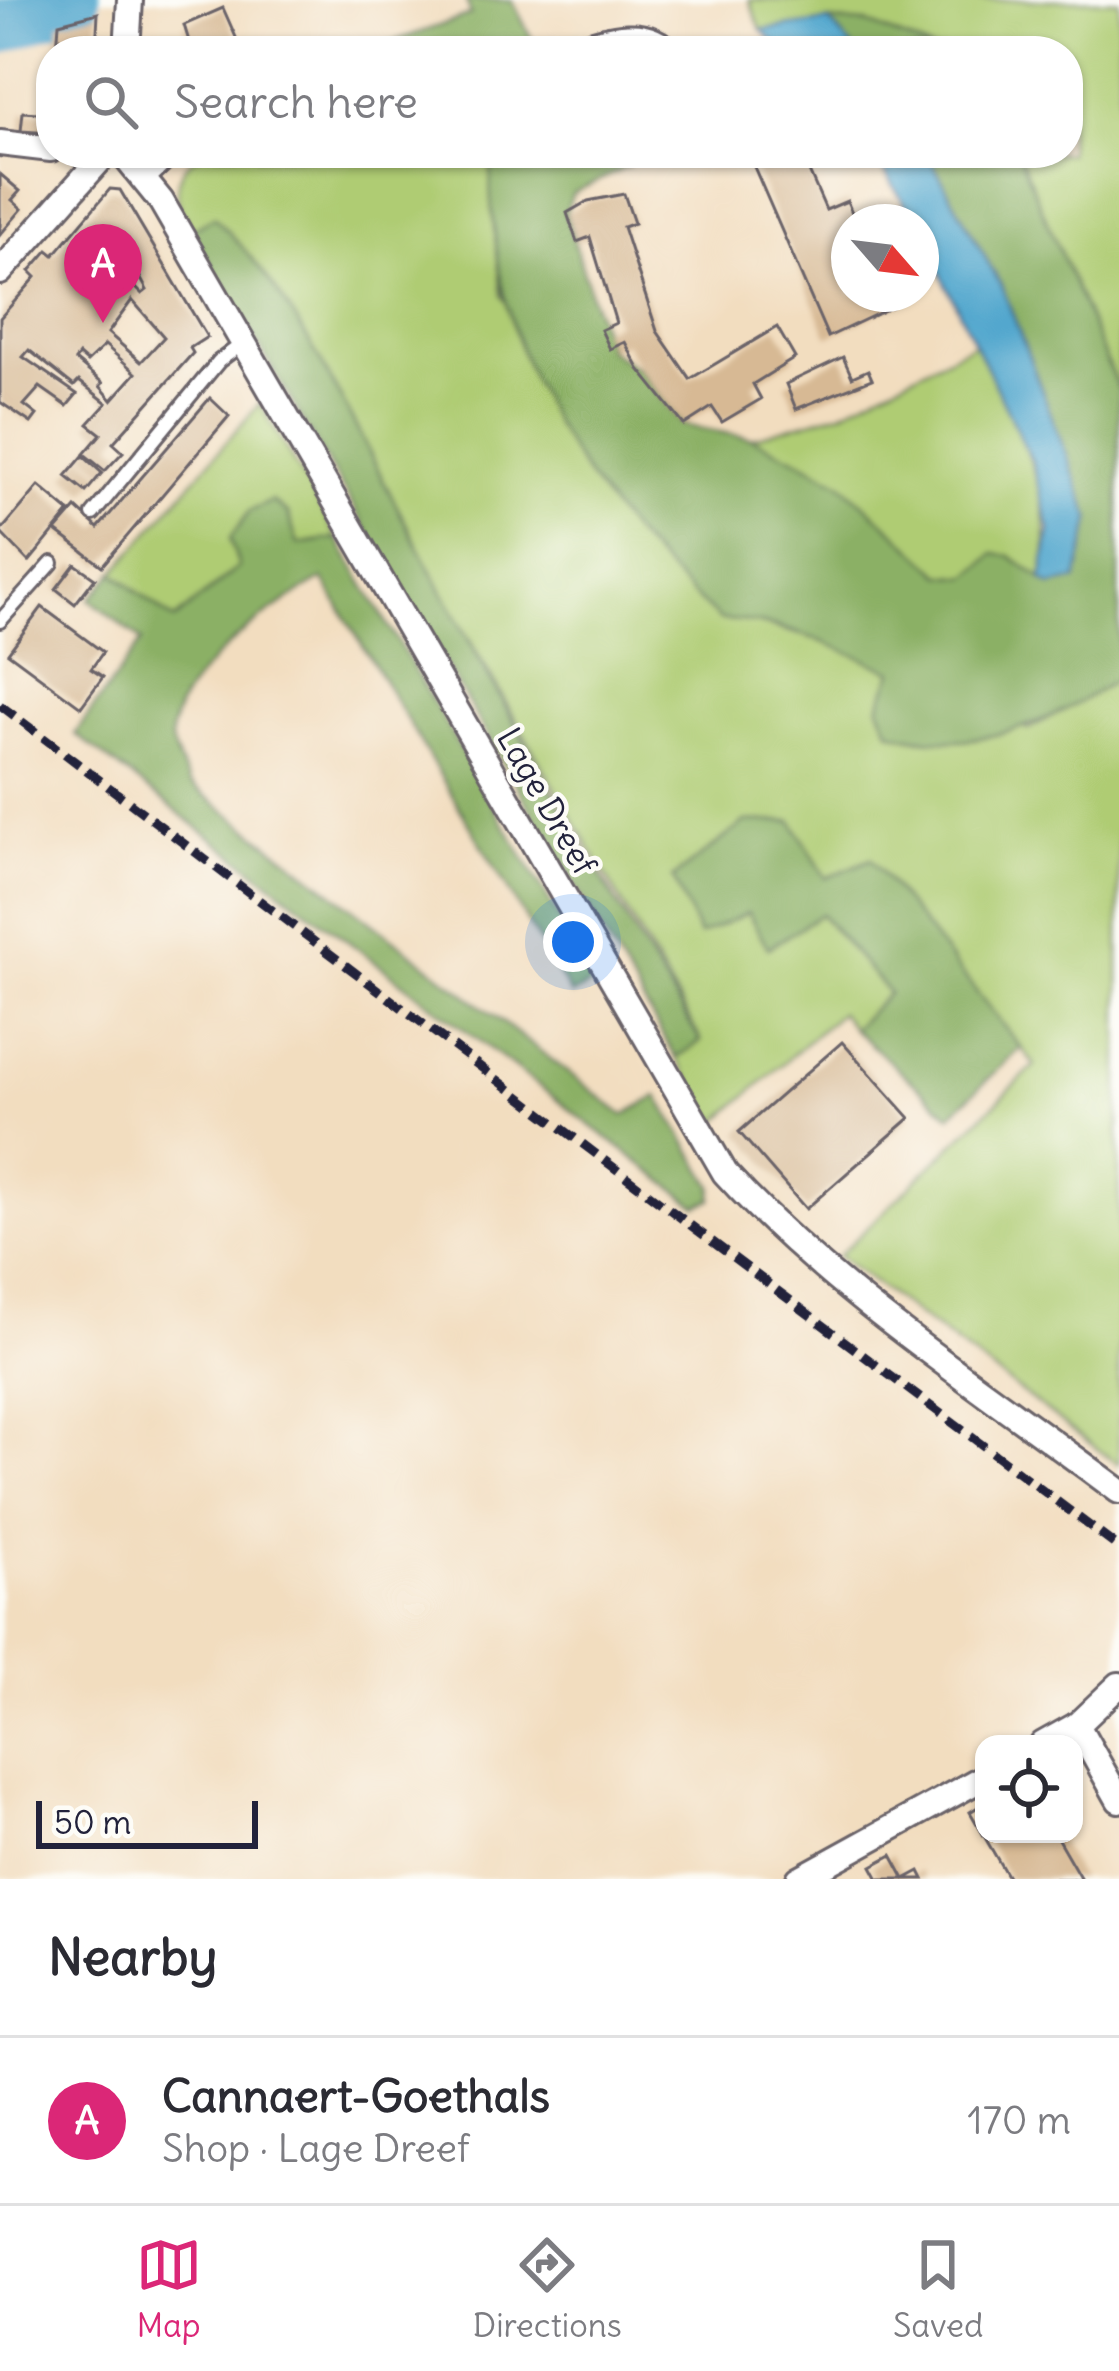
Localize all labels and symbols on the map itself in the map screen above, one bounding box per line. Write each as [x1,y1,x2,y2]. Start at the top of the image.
north arrow [831,204,939,312]
pin: A [64,224,142,323]
street label: Lage Dreef [488,720,606,883]
your location [543,912,603,972]
scale bar [36,1795,258,1848]

